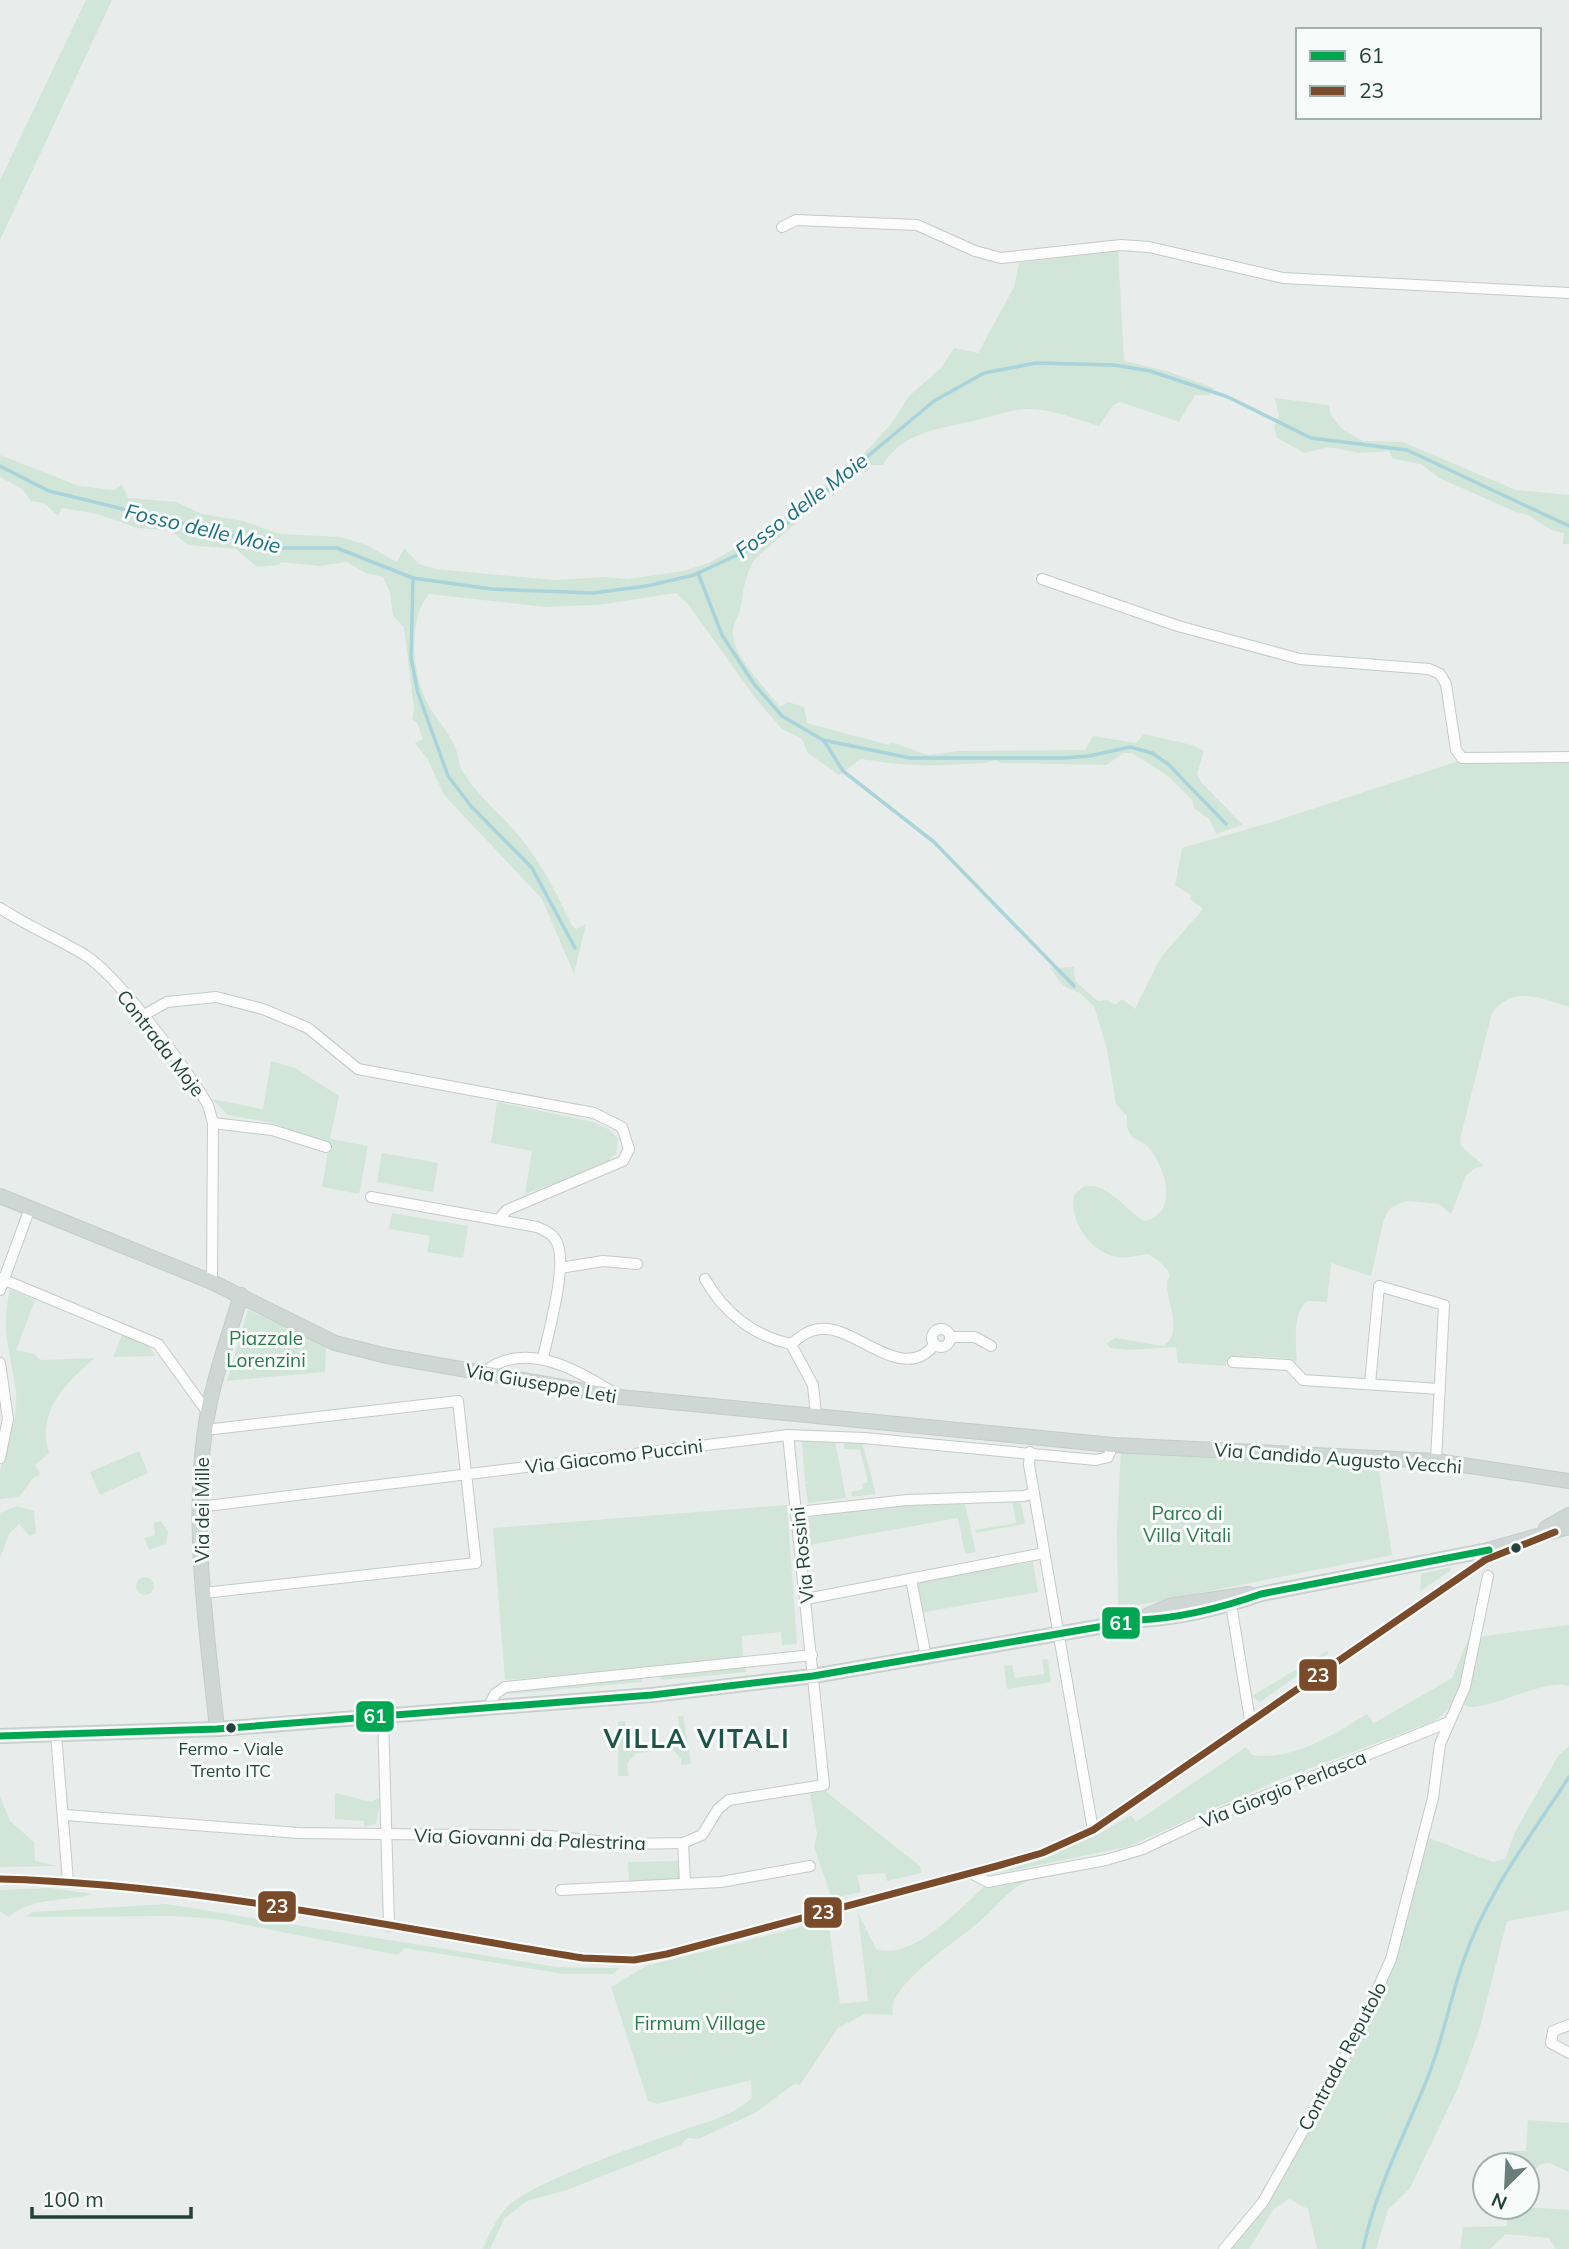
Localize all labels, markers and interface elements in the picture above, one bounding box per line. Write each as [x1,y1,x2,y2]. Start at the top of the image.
legend [1296,28,1541,119]
text: 61 [1359,42,1384,68]
text: 23 [1359,77,1384,103]
water label: Fosso delle Moie [730,447,872,563]
water label: Fosso delle Moie [123,497,283,559]
street label: Contrada Moje [112,985,210,1101]
park label: Piazzale Lorenzini [226,1326,306,1372]
street label: Via Giuseppe Leti [464,1358,618,1408]
street label: Via Giacomo Puccini [524,1433,704,1479]
street label: Via Candido Augusto Vecchi [1213,1437,1463,1479]
street label: Via dei Mille [190,1457,214,1563]
park label: Parco di Villa Vitali [1143,1501,1231,1547]
street label: Via Rossini [785,1506,819,1604]
unlabelled marker [1509,1541,1523,1555]
line badge: 61 [1101,1606,1141,1640]
text: 61 [1110,1611,1132,1635]
line badge: 23 [1298,1658,1338,1692]
text: 23 [1307,1663,1329,1687]
line badge: 61 [355,1700,395,1733]
text: 61 [364,1704,386,1728]
marker: Fermo - Viale Trento ITC [224,1721,238,1735]
district label: VILLA VITALI [602,1722,791,1755]
place label: Fermo - Viale Trento ITC [179,1738,283,1781]
street label: Via Giorgio Perlasca [1196,1745,1370,1833]
street label: Via Giovanni da Palestrina [414,1823,646,1855]
line badge: 23 [257,1890,297,1923]
text: 23 [266,1894,288,1918]
line badge: 23 [803,1896,843,1929]
text: 23 [812,1900,834,1924]
street label: Contrada Reputolo [1293,1977,1391,2135]
park label: Firmum Village [634,2011,766,2035]
north arrow [1471,2151,1541,2221]
scale bar [32,2176,191,2220]
text: 100 m [42,2186,104,2212]
text: N [1488,2188,1511,2215]

